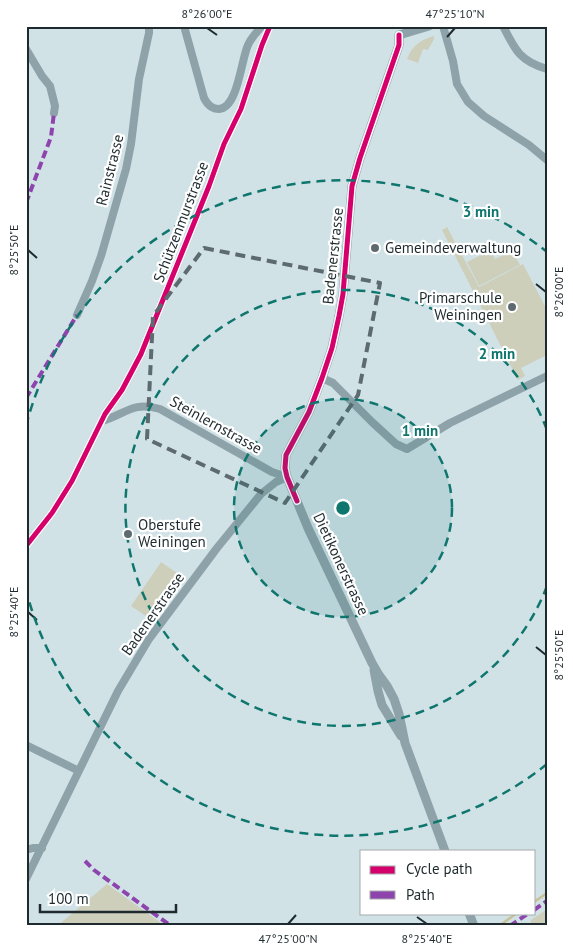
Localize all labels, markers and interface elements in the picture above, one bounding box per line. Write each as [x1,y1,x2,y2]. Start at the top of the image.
text: 8°26'00"E [182,6,232,21]
text: 47°25'10"N [425,6,485,21]
street label: Rainstrasse [92,132,128,207]
street label: Schützenmurstrasse [149,159,212,285]
text: 3 min [463,202,499,221]
street label: Badenerstrasse [318,207,347,305]
text: 8°25'50"E [6,225,21,275]
place label: Gemeindeverwaltung [385,238,521,257]
marker: Gemeindeverwaltung [369,242,381,254]
text: 8°26'00"E [551,267,566,317]
place label: Primarschule Weiningen [419,288,502,324]
marker: Primarschule Weiningen [506,301,518,313]
text: 2 min [479,344,515,363]
street label: Steinlernstrasse [167,391,266,458]
text: 1 min [402,421,438,440]
centre of rings [334,499,352,517]
street label: Dietikonerstrasse [309,510,373,618]
place label: Oberstufe Weiningen [138,515,206,551]
marker: Oberstufe Weiningen [122,528,134,540]
street label: Badenerstrasse [117,569,188,659]
text: 8°25'40"E [6,587,21,637]
text: 8°25'50"E [551,630,566,680]
legend [360,850,536,914]
text: Cycle path [406,859,472,878]
scale bar [40,882,176,914]
text: Path [406,885,435,904]
text: 100 m [48,889,89,908]
text: 47°25'00"N [258,931,318,946]
text: 8°25'40"E [402,931,452,946]

